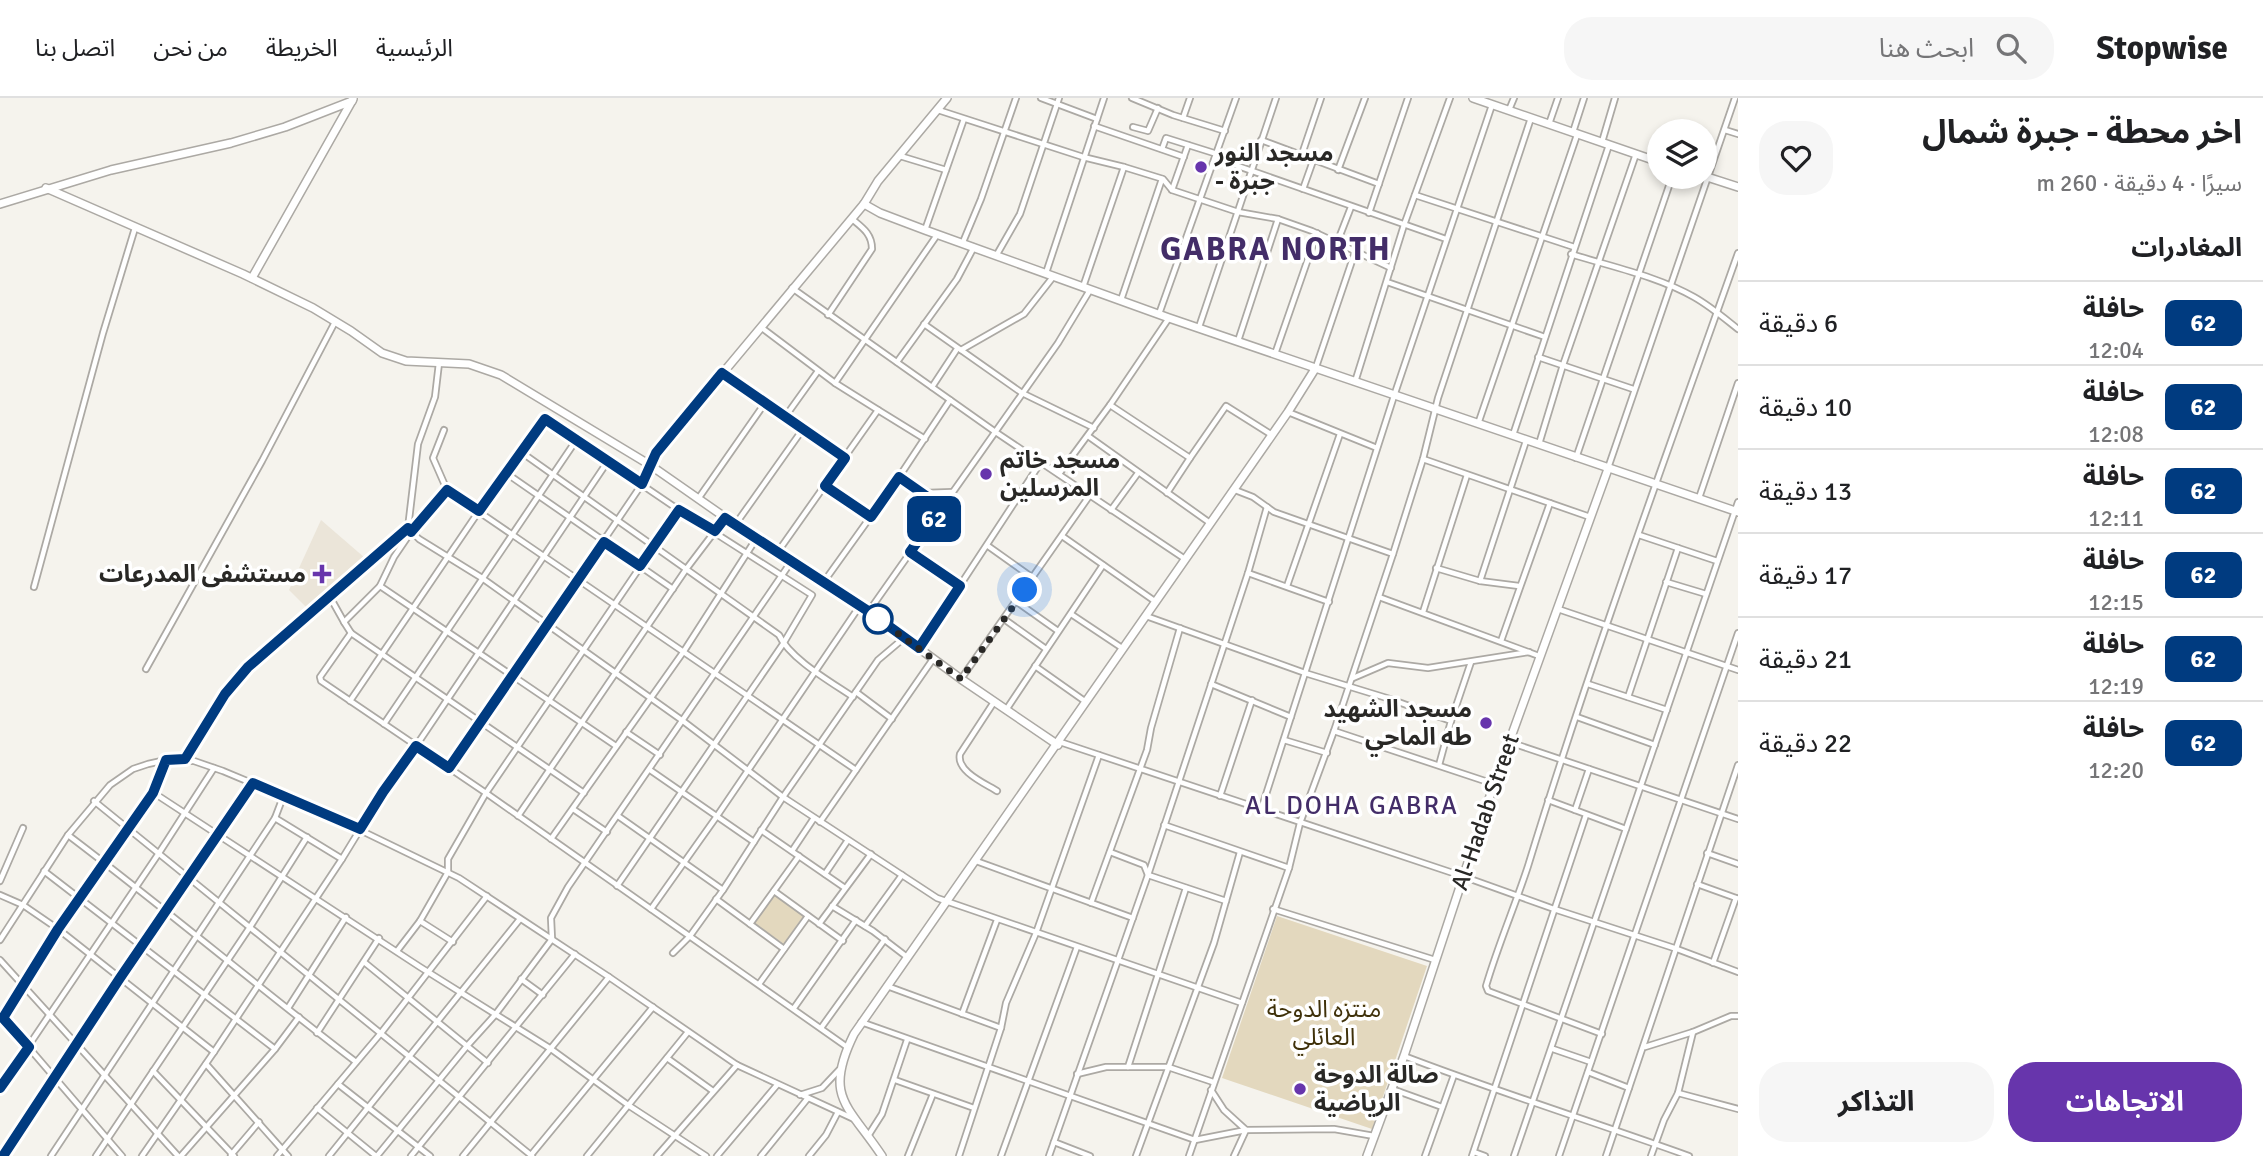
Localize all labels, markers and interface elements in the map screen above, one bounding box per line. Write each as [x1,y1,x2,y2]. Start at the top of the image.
search box [1564,17,2054,80]
text: Stopwise [2096,28,2228,69]
icon: search [1992,29,2030,67]
text: اتصل بنا [35,33,115,63]
text: من نحن [153,33,228,63]
text: الخريطة [266,33,338,63]
text: الرئيسية [376,33,453,63]
text: ابحث هنا [1879,33,1974,65]
text: اخر محطة - جبرة شمال [1922,112,2242,153]
map controls [1647,119,1717,189]
button: layers [1647,119,1717,189]
button: heart [1759,121,1833,195]
place label: مسجد النور - جبرة [1214,138,1333,196]
marker: مسجد النور - جبرة [1193,159,1209,175]
text: سيرًا · 4 دقيقة · 260 m [2037,169,2242,198]
district label: GABRA NORTH [1160,230,1392,269]
text: المغادرات [2131,232,2242,264]
text: حافلة [2083,293,2144,325]
text: 6 دقيقة [1759,308,1838,340]
text: 62 [2191,308,2216,338]
text: 12:04 [2088,336,2144,365]
text: حافلة [2083,377,2144,409]
text: 10 دقيقة [1759,392,1852,424]
text: 62 [2191,392,2216,422]
text: 12:08 [2088,420,2144,449]
place label: مسجد خاتم المرسلين [1000,445,1120,503]
text: حافلة [2083,461,2144,493]
marker: مسجد خاتم المرسلين [978,466,994,482]
text: 13 دقيقة [1759,476,1852,508]
text: 62 [2191,476,2216,506]
line badge: 62 [902,496,965,542]
text: 62 [921,504,947,534]
text: 12:11 [2088,504,2144,533]
text: حافلة [2083,545,2144,577]
place label: مستشفى المدرعات [99,559,306,589]
text: 17 دقيقة [1759,560,1852,592]
text: 62 [2191,560,2216,590]
marker: مستشفى المدرعات [312,564,332,584]
your location [1007,572,1042,607]
text: 12:15 [2088,588,2144,617]
unlabelled marker [863,604,893,634]
text: حافلة [2083,629,2144,661]
text: 21 دقيقة [1759,644,1852,676]
text: 62 [2191,644,2216,674]
text: 12:19 [2088,672,2144,701]
place label: مسجد الشهيد طه الماحي [1324,694,1472,757]
text: حافلة [2083,713,2144,745]
marker: مسجد الشهيد طه الماحي [1478,715,1494,731]
text: 22 دقيقة [1759,728,1852,760]
text: 62 [2191,728,2216,758]
street label: Al-Hadab Street [1444,730,1526,894]
text: 12:20 [2088,756,2144,785]
district label: AL DOHA GABRA [1245,790,1459,822]
park label: منتزه الدوحة العائلي [1267,994,1381,1056]
place label: صالة الدوحة الرياضية [1314,1060,1439,1118]
button: التذاكر [1759,1062,1994,1142]
button: الاتجاهات [2008,1062,2242,1142]
marker: صالة الدوحة الرياضية [1292,1081,1308,1097]

